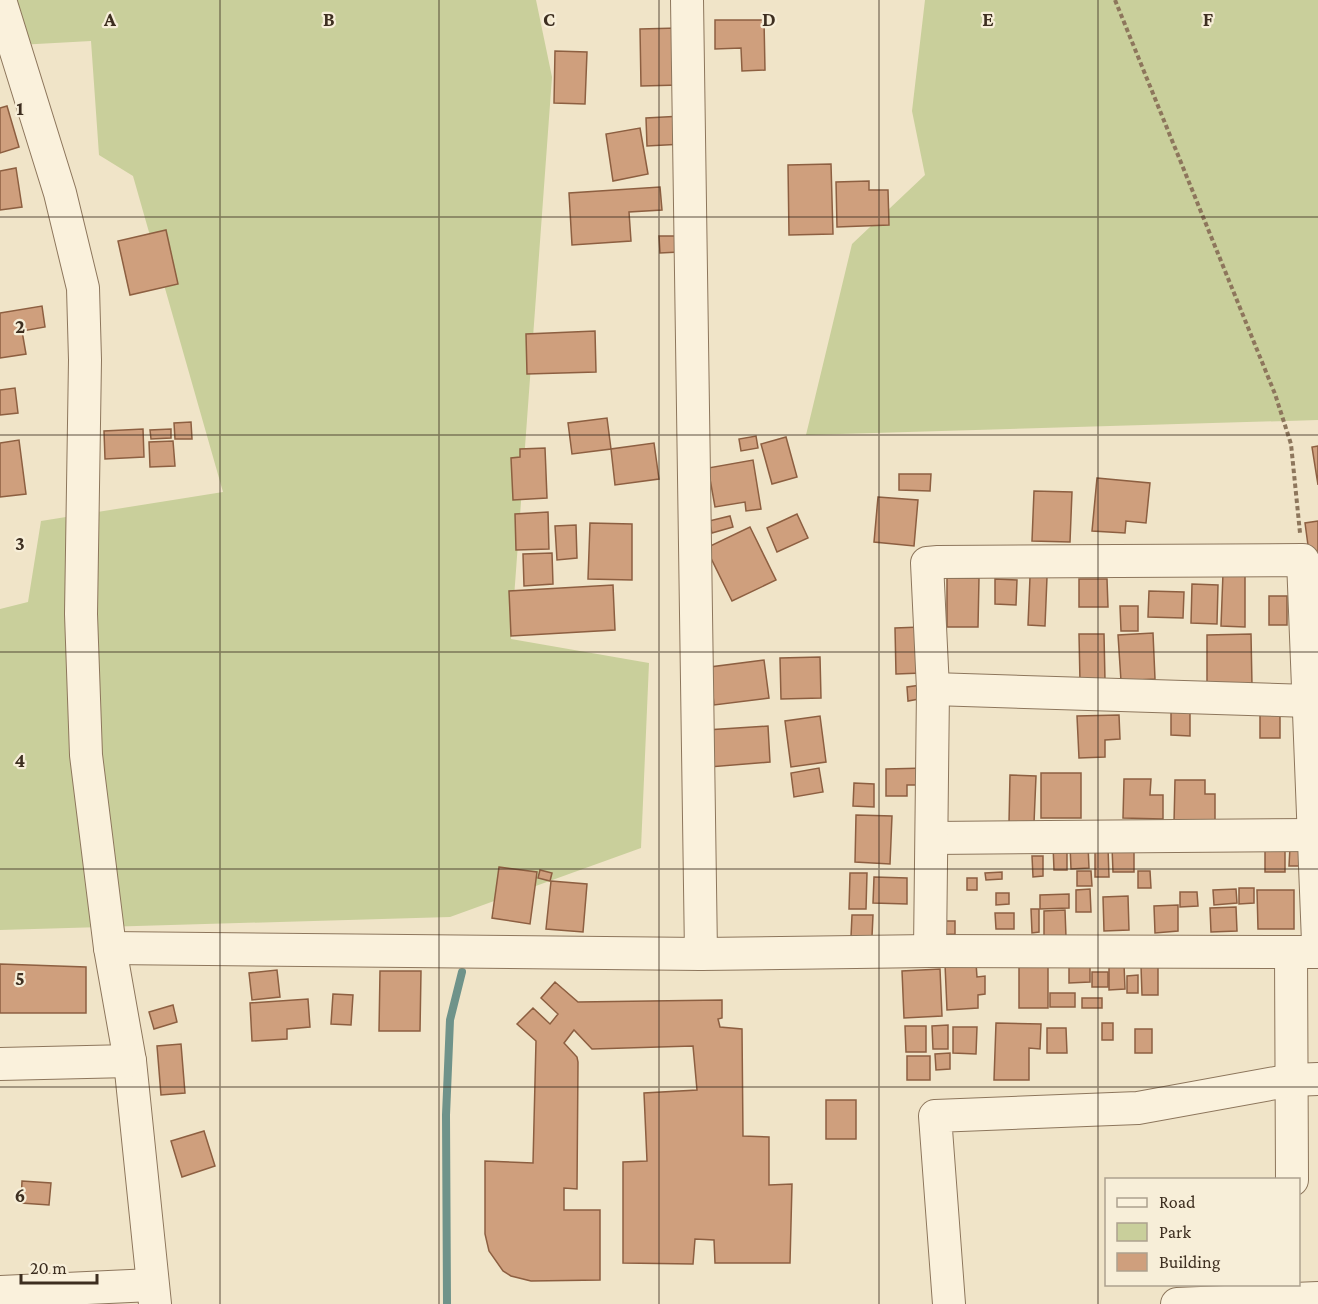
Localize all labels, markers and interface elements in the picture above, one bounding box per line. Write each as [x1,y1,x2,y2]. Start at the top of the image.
text: A [103,8,117,30]
text: B [323,8,335,30]
text: C [543,8,555,30]
text: D [762,8,776,30]
text: E [982,8,994,30]
text: F [1203,8,1214,30]
text: 1 [16,97,24,119]
text: 2 [15,315,25,337]
text: 3 [15,532,25,554]
text: 4 [15,749,26,771]
text: 5 [15,967,25,989]
legend [1105,1178,1300,1286]
text: 6 [15,1184,25,1206]
text: Road [1159,1192,1196,1212]
text: Park [1159,1222,1191,1242]
scale bar [21,1247,98,1285]
text: Building [1159,1252,1221,1272]
text: 20 m [30,1258,67,1278]

